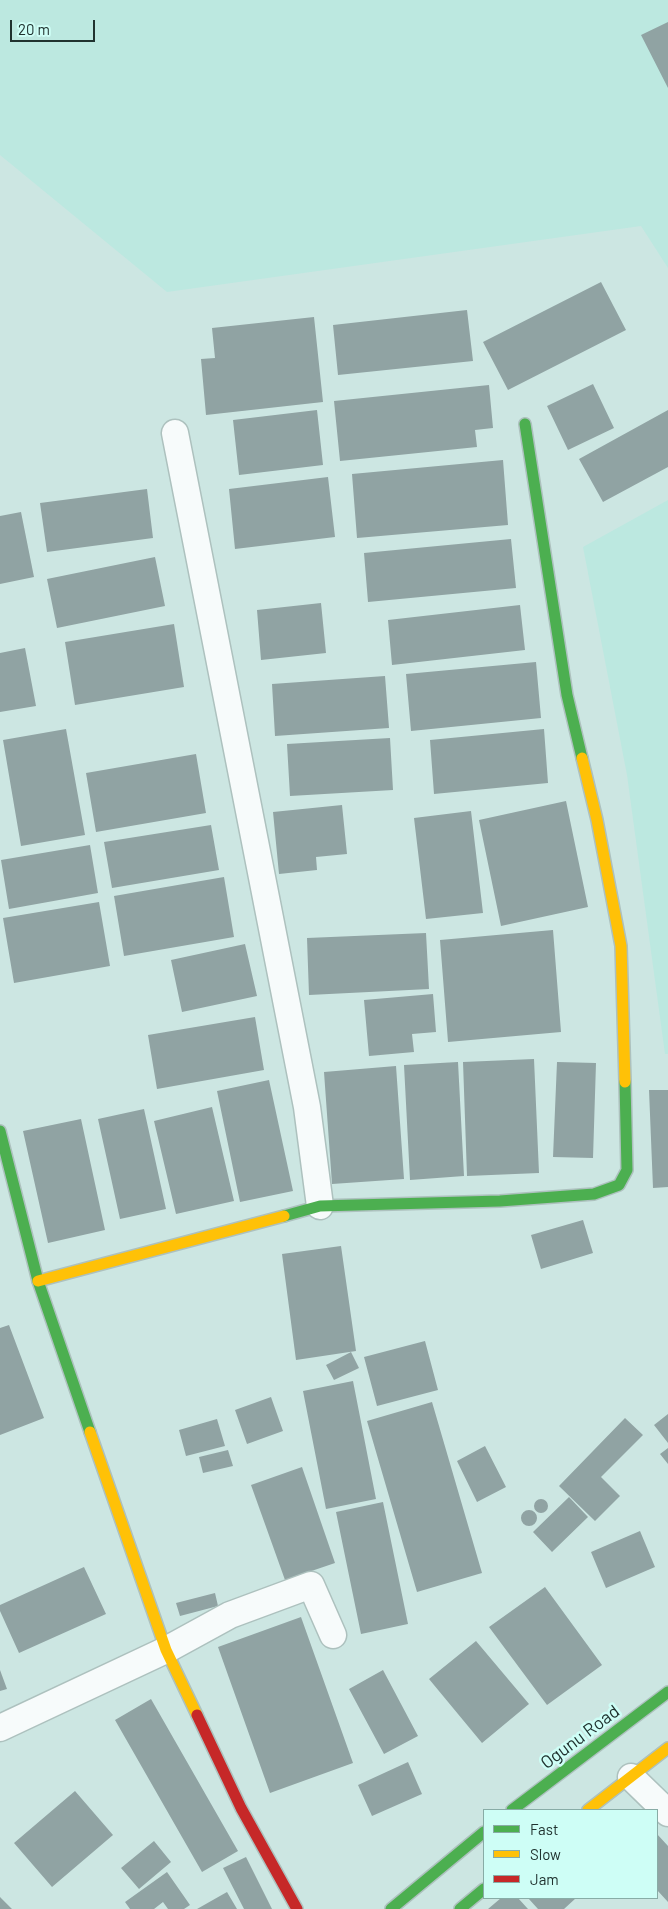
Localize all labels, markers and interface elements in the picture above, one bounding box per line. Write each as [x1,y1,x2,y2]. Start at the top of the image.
scale bar [12,10,98,42]
text: 20 m [18,20,50,38]
street label: Ogunu Road [536,1700,624,1774]
legend [483,1809,658,1899]
text: Fast [530,1820,558,1838]
text: Slow [530,1845,561,1863]
text: Jam [530,1870,559,1888]

